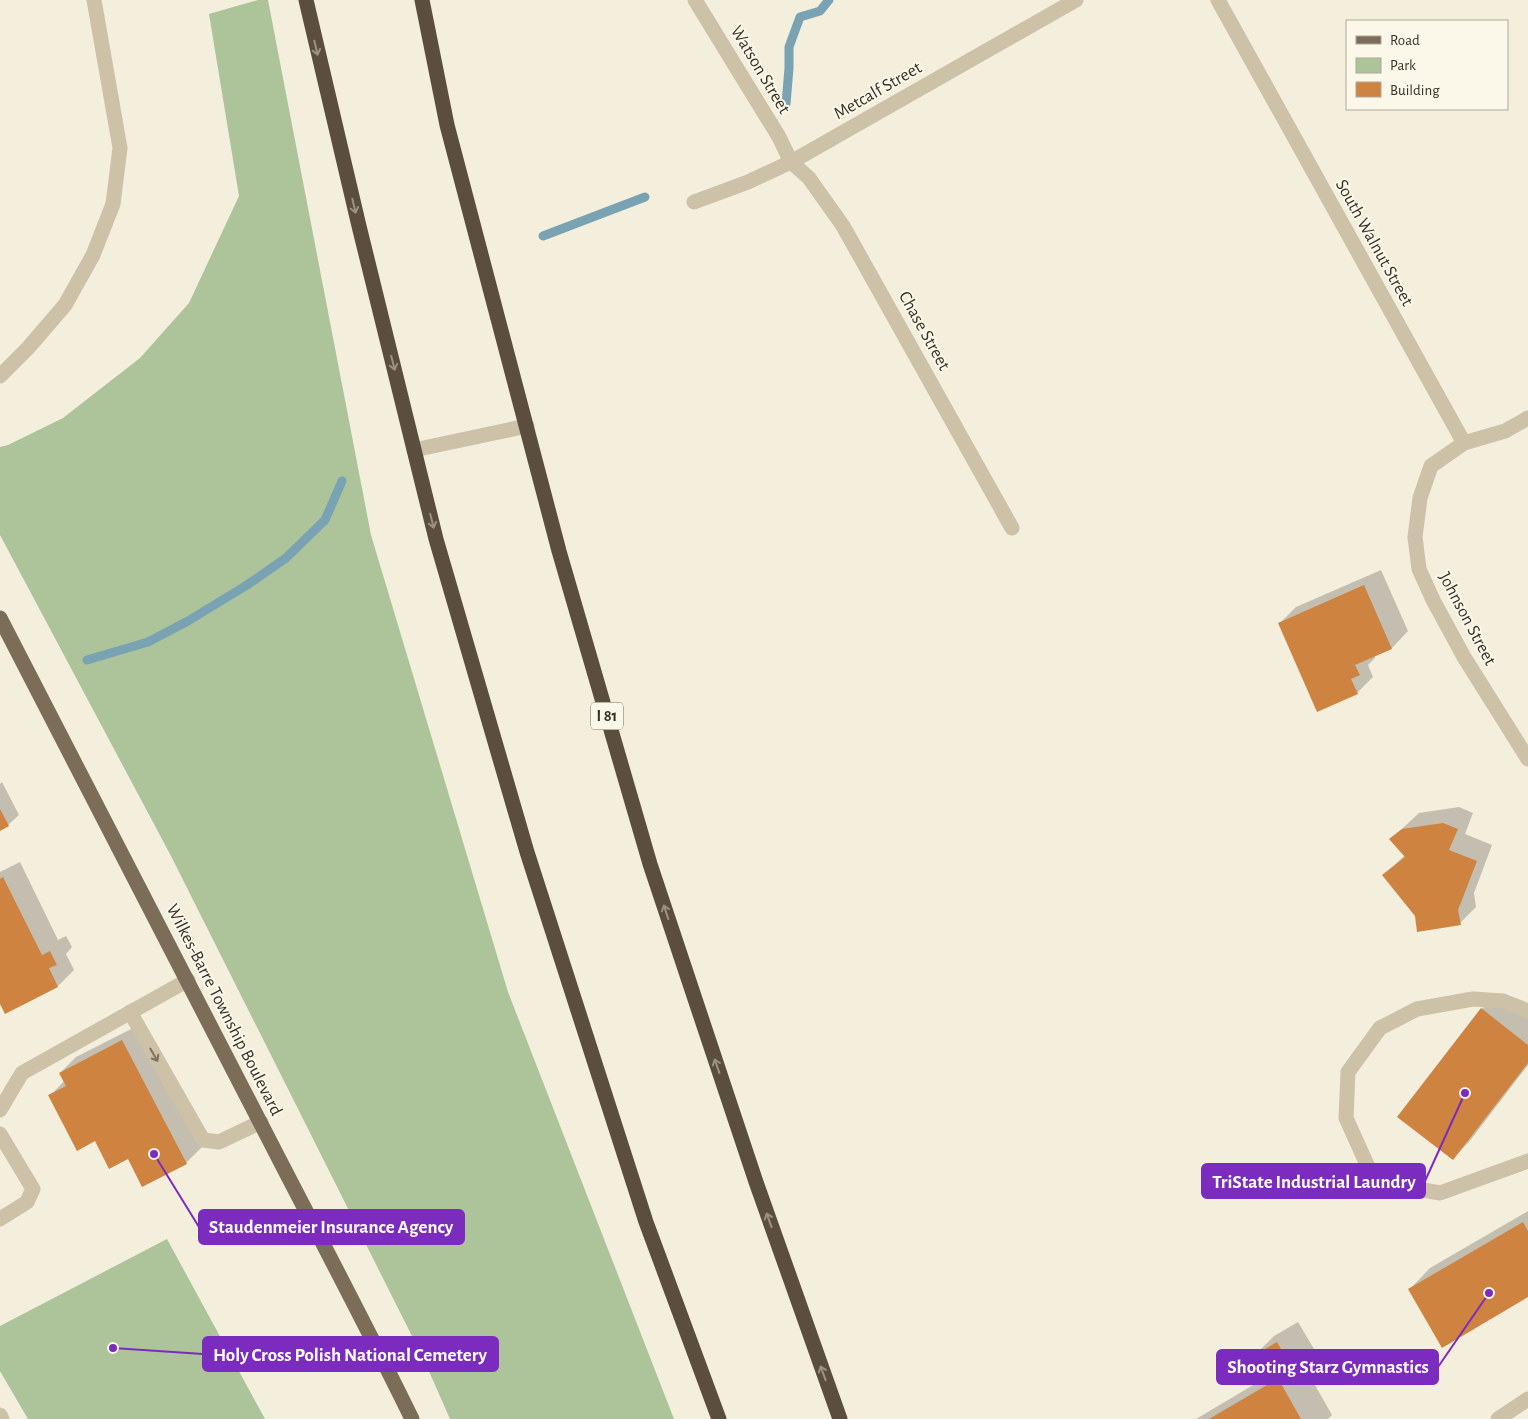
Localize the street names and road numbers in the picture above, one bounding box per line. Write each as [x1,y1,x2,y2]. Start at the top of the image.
street label: Watson Street [727,23,793,117]
street label: Metcalf Street [831,59,925,123]
street label: South Walnut Street [1332,177,1416,310]
street label: Chase Street [895,288,953,374]
street label: Johnson Street [1435,570,1499,669]
road number: I 81 [591,702,623,729]
street label: Wilkes-Barre Township Boulevard [163,901,285,1119]

